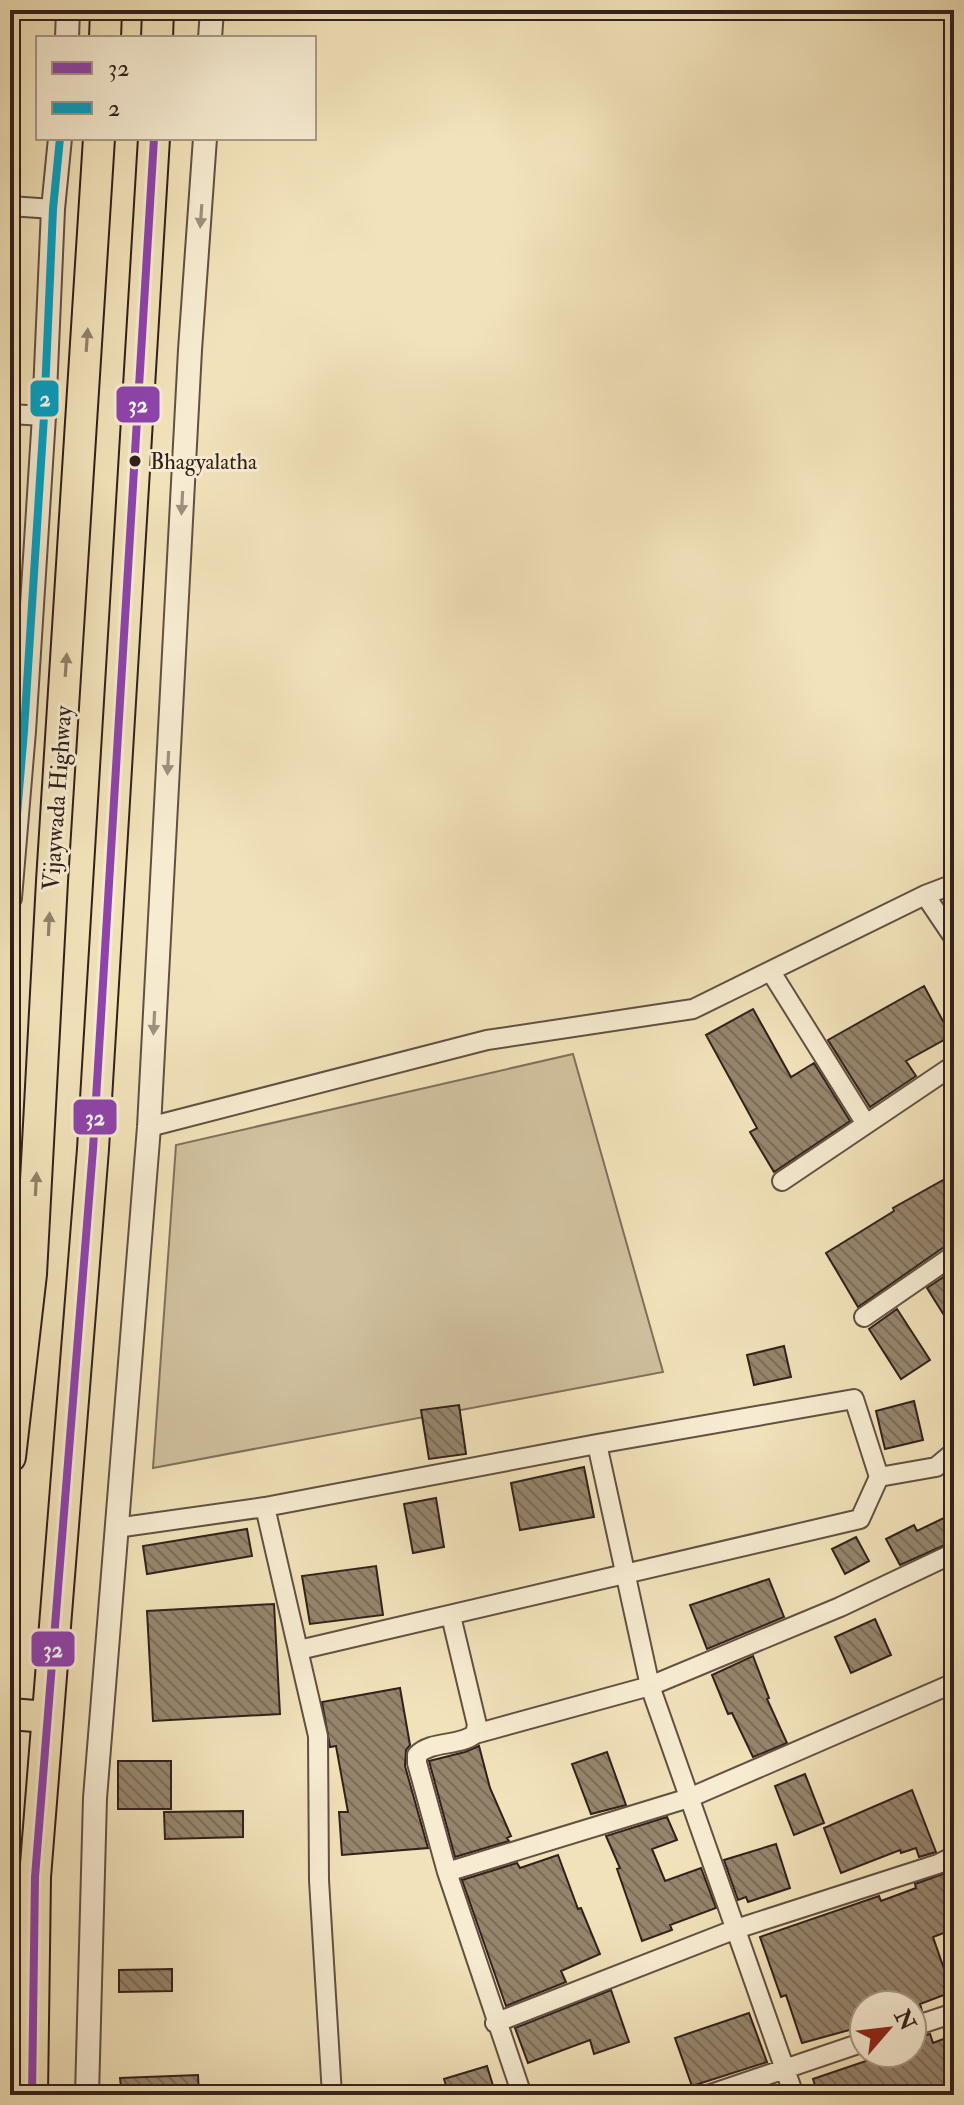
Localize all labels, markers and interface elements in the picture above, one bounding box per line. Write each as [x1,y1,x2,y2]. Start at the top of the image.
legend [36,36,316,140]
text: 32 [108,53,129,84]
text: 2 [108,93,120,124]
one-way arrow [194,204,207,229]
one-way arrow [81,327,94,352]
line badge: 2 [29,379,60,418]
text: 2 [39,385,51,413]
line badge: 32 [115,385,161,424]
text: 32 [128,391,148,419]
place label: Bhagyalatha [150,448,258,476]
marker: Bhagyalatha [127,453,143,469]
one-way arrow [176,491,189,516]
one-way arrow [60,652,73,677]
street label: Vijaywada Highway [36,704,79,892]
one-way arrow [162,751,175,776]
one-way arrow [43,911,56,936]
one-way arrow [148,1010,161,1036]
line badge: 32 [72,1098,118,1136]
text: 32 [85,1104,105,1132]
one-way arrow [29,1171,42,1196]
line badge: 32 [30,1630,76,1668]
text: 32 [43,1636,63,1664]
north arrow [848,1989,928,2069]
text: N [887,2004,922,2036]

